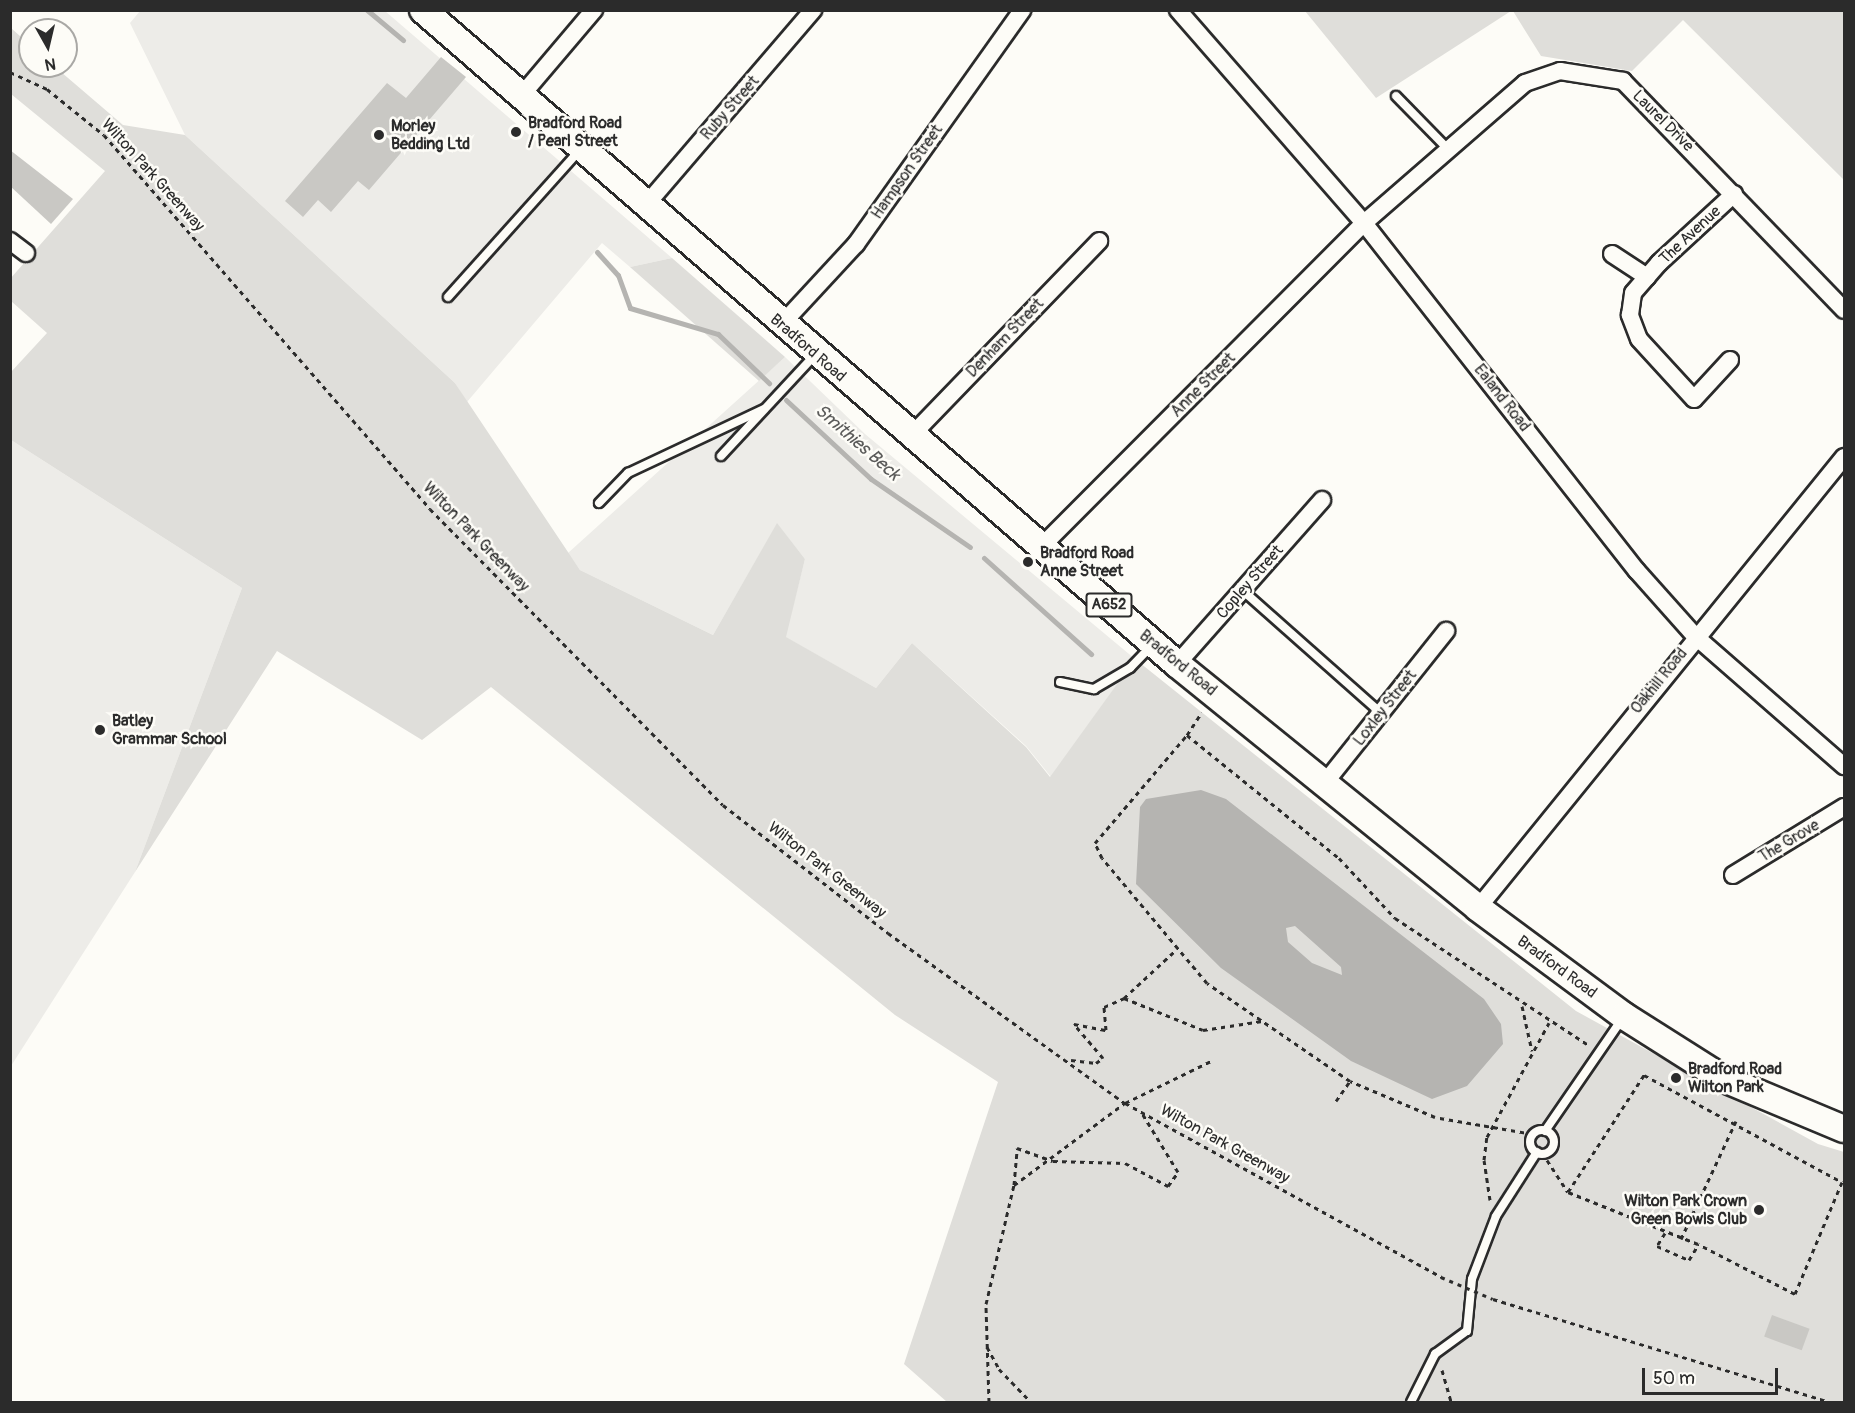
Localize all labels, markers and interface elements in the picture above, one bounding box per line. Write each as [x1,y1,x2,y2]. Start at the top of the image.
north arrow [18,18,78,78]
text: N [43,53,57,74]
street label: Ruby Street [697,72,763,144]
street label: Laurel Drive [1628,86,1698,156]
place label: Bradford Road / Pearl Street [528,113,622,151]
street label: Wilton Park Greenway [97,115,209,235]
place label: Morley Bedding Ltd [391,116,470,154]
street label: Hampson Street [867,121,947,223]
marker: Bradford Road / Pearl Street [509,125,523,139]
marker: Morley Bedding Ltd [372,128,386,142]
street label: The Avenue [1655,202,1725,268]
street label: Denham Street [962,294,1048,382]
street label: Bradford Road [766,310,850,386]
street label: Anne Street [1167,349,1239,421]
street label: Ealand Road [1470,361,1534,435]
water label: Smithies Beck [810,400,904,486]
street label: Wilton Park Greenway [419,478,533,596]
street label: Copley Street [1213,541,1287,623]
place label: Bradford Road Anne Street [1040,543,1134,581]
marker: Bradford Road Anne Street [1021,555,1035,569]
road number: A652 [1085,593,1133,617]
street label: Bradford Road [1135,626,1221,700]
street label: Oakhill Road [1627,644,1691,718]
street label: Loxley Street [1349,666,1421,750]
place label: Batley Grammar School [112,711,227,749]
marker: Batley Grammar School [93,723,107,737]
street label: The Grove [1755,815,1823,867]
street label: Wilton Park Greenway [764,818,890,922]
street label: Bradford Road [1513,932,1601,1002]
place label: Bradford Road Wilton Park [1688,1059,1782,1097]
marker: Bradford Road Wilton Park [1669,1071,1683,1085]
street label: Wilton Park Greenway [1157,1101,1293,1187]
place label: Wilton Park Crown Green Bowls Club [1624,1191,1747,1229]
marker: Wilton Park Crown Green Bowls Club [1752,1203,1766,1217]
scale bar [1645,1356,1782,1394]
text: 50 m [1653,1367,1695,1390]

